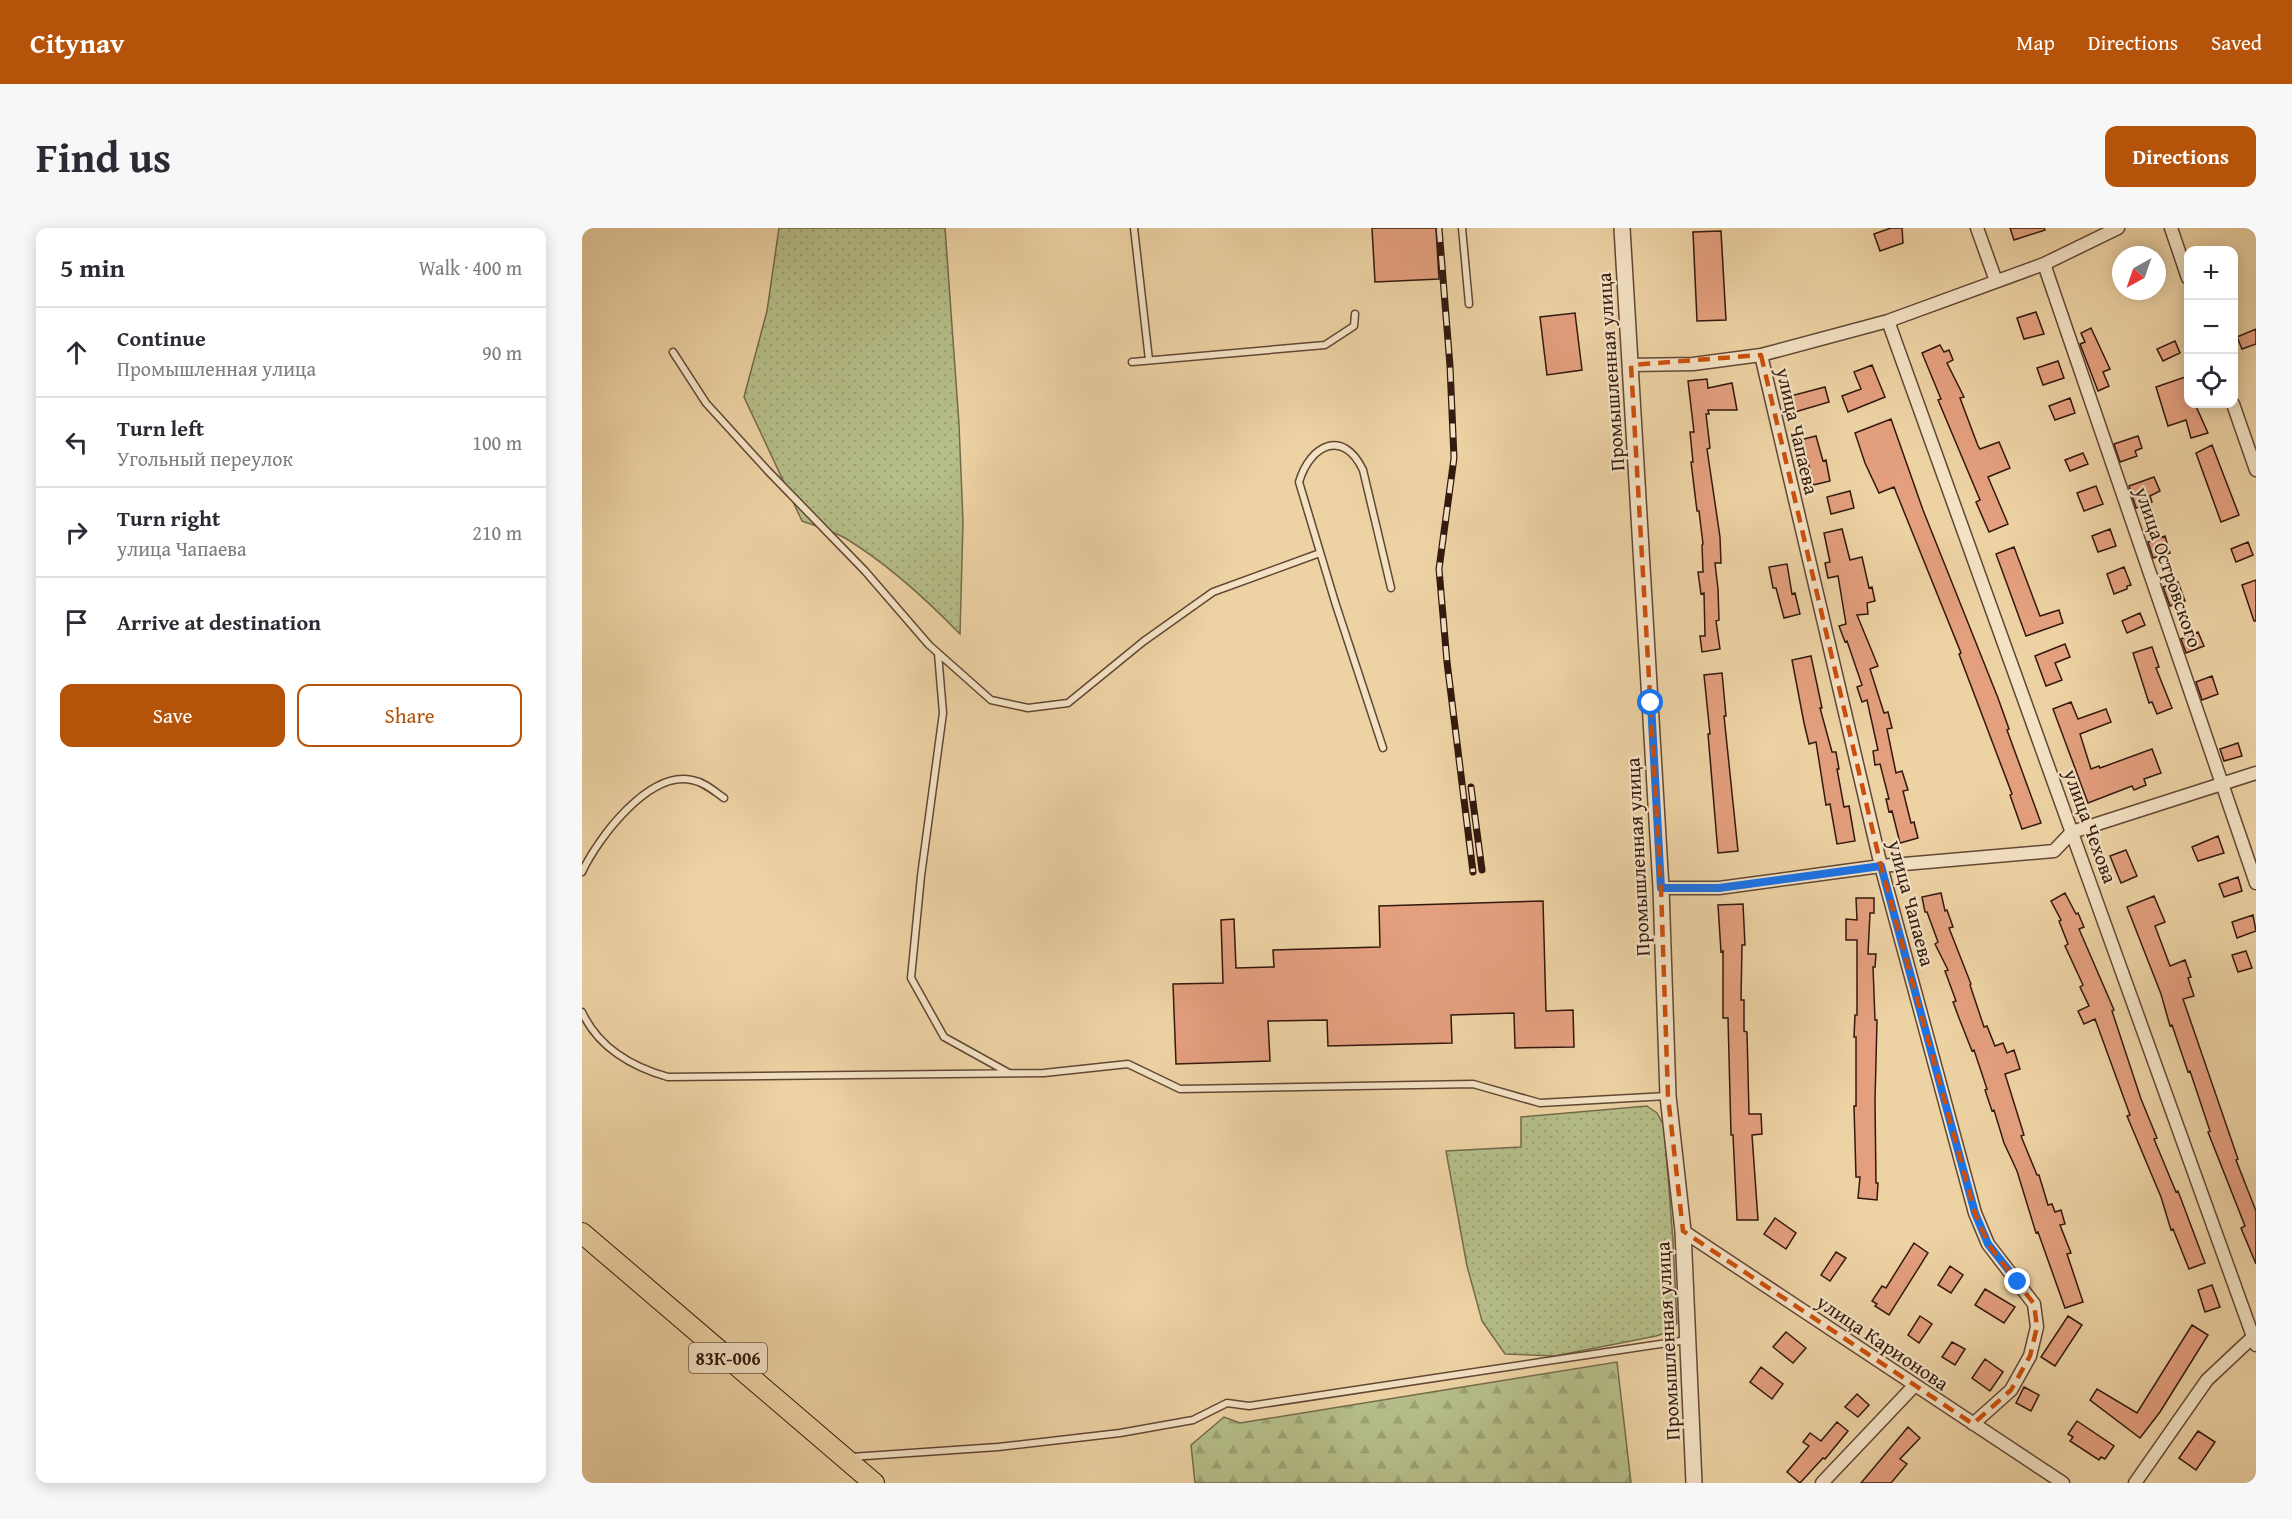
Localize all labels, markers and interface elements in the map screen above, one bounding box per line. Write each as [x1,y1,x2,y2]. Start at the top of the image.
text: Citynav [30,22,124,63]
text: Map [2016,27,2055,58]
text: Directions [2088,27,2178,58]
text: Saved [2211,27,2262,58]
text: Find us [36,126,171,187]
button: Directions [2105,126,2256,187]
north arrow [2112,246,2166,300]
map controls [2184,246,2238,408]
button: + [2184,246,2238,300]
text: 5 min [60,248,125,287]
text: Walk · 400 m [419,253,522,282]
street label: Промышленная улица [1589,271,1631,472]
button: − [2184,300,2238,354]
text: Continue [117,322,206,354]
icon: ahead [60,336,93,369]
text: 90 m [482,338,522,367]
text: Промышленная улица [117,354,316,383]
button: locate [2184,354,2238,408]
street label: улица Чапаева [1769,364,1827,498]
text: Turn left [117,412,204,444]
icon: left [60,426,93,459]
text: 100 m [472,428,522,457]
text: Угольный переулок [117,444,293,473]
street label: улица Островского [2128,482,2210,651]
text: Turn right [117,502,220,534]
icon: right [60,516,93,549]
text: 210 m [472,518,522,547]
text: улица Чапаева [117,534,247,563]
icon: arrive [60,606,93,639]
text: Arrive at destination [117,606,321,638]
button: Save [60,684,285,747]
button: Share [297,684,522,747]
route start [1637,689,1663,715]
street label: Промышленная улица [1617,756,1657,957]
street label: улица Чехова [2057,764,2125,888]
street label: улица Чапаева [1881,836,1943,970]
street label: Промышленная улица [1647,1240,1687,1441]
route end [2004,1268,2030,1294]
street label: улица Карионова [1810,1286,1955,1397]
road number: 83К-006 [689,1343,767,1373]

